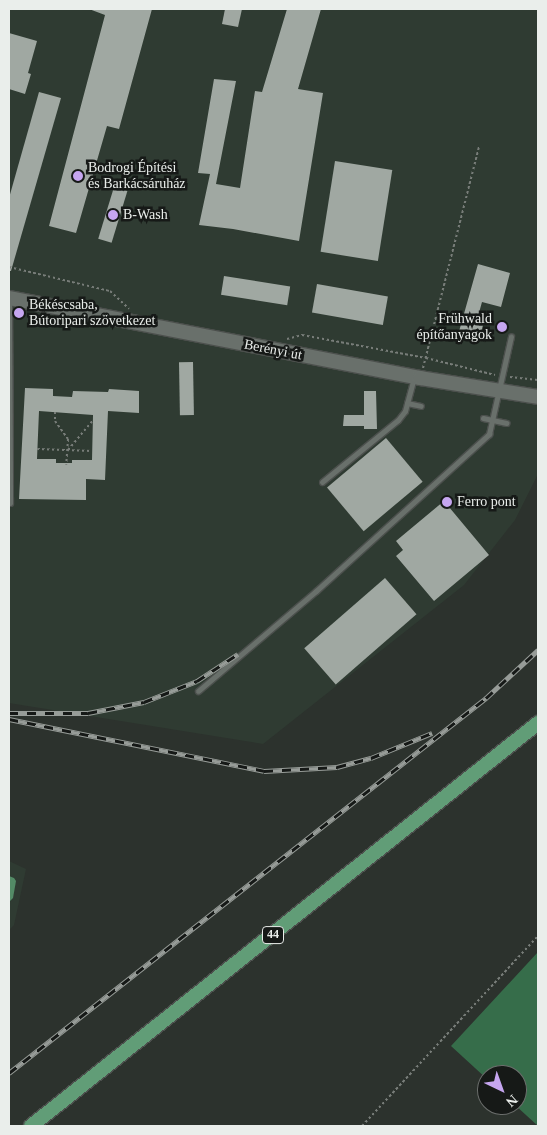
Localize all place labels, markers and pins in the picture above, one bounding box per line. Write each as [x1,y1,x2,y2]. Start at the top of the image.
place label: Bodrogi Építési és Barkácsáruház [88,160,186,192]
marker: Bodrogi Építési és Barkácsáruház [72,170,84,182]
place label: B-Wash [123,207,168,223]
marker: B-Wash [107,209,119,221]
place label: Békéscsaba, Bútoripari szövetkezet [29,297,155,330]
marker: Békéscsaba, Bútoripari szövetkezet [13,307,25,319]
place label: Frühwald építőanyagok [417,311,492,344]
marker: Frühwald építőanyagok [496,321,508,333]
place label: Ferro pont [457,494,516,510]
marker: Ferro pont [441,496,453,508]

